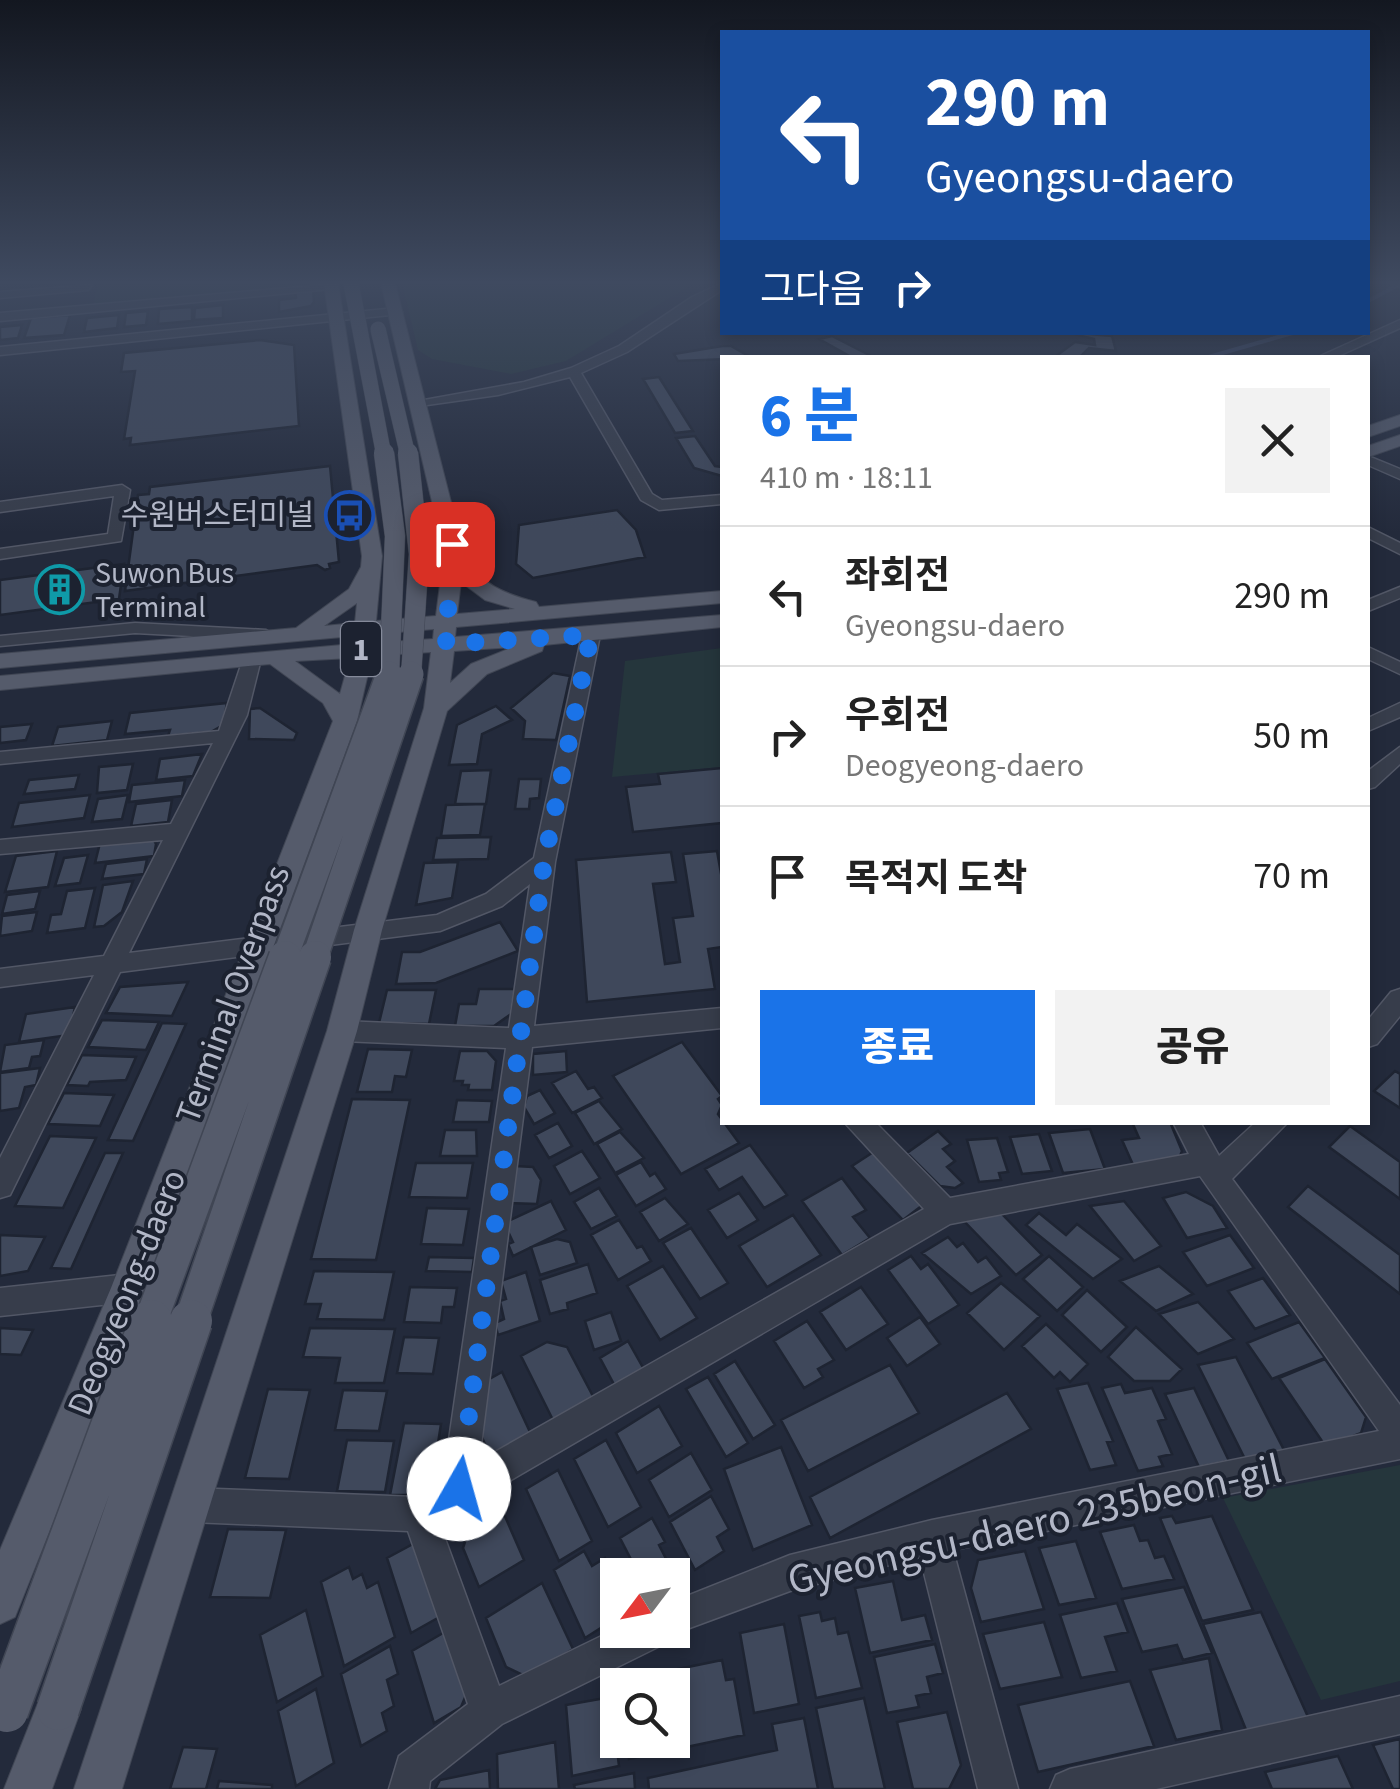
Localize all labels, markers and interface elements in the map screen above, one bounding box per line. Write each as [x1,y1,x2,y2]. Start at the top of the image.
text: 290 m [925,53,1110,153]
icon: left [760,70,890,200]
text: Gyeongsu-daero [925,146,1234,210]
icon: right [885,260,940,315]
text: 그다음 [760,263,865,317]
text: 6 분 [760,375,859,460]
button: close [1225,388,1330,493]
text: 410 m · 18:11 [760,455,933,501]
bus stop icon: 수원버스터미널 [323,489,375,541]
place label: 수원버스터미널 [121,494,314,537]
pin [410,502,495,587]
icon: arrive [425,517,480,572]
text: 좌회전 [845,549,950,603]
place label: Suwon Bus Terminal [95,552,234,629]
building icon: Suwon Bus Terminal [34,564,86,616]
icon: left [760,569,815,624]
text: 290 m [1234,569,1330,623]
text: Gyeongsu-daero [845,603,1065,649]
road number: 1 [341,622,381,676]
text: 우회전 [845,689,950,743]
icon: right [760,709,815,764]
text: 50 m [1253,709,1330,763]
text: Deogyeong-daero [845,743,1084,789]
icon: arrive [760,849,815,904]
text: 70 m [1253,849,1330,903]
text: 목적지 도착 [845,852,1027,906]
street label: Terminal Overpass [163,858,303,1130]
button: 종료 [760,990,1035,1105]
button: 공유 [1055,990,1330,1105]
street label: Deogyeong-daero [55,1162,199,1423]
position arrow [407,1437,511,1541]
street label: Gyeongsu-daero 235beon-gil [782,1439,1287,1611]
north arrow [600,1558,690,1648]
map controls [600,1558,690,1758]
button: search [600,1668,690,1758]

